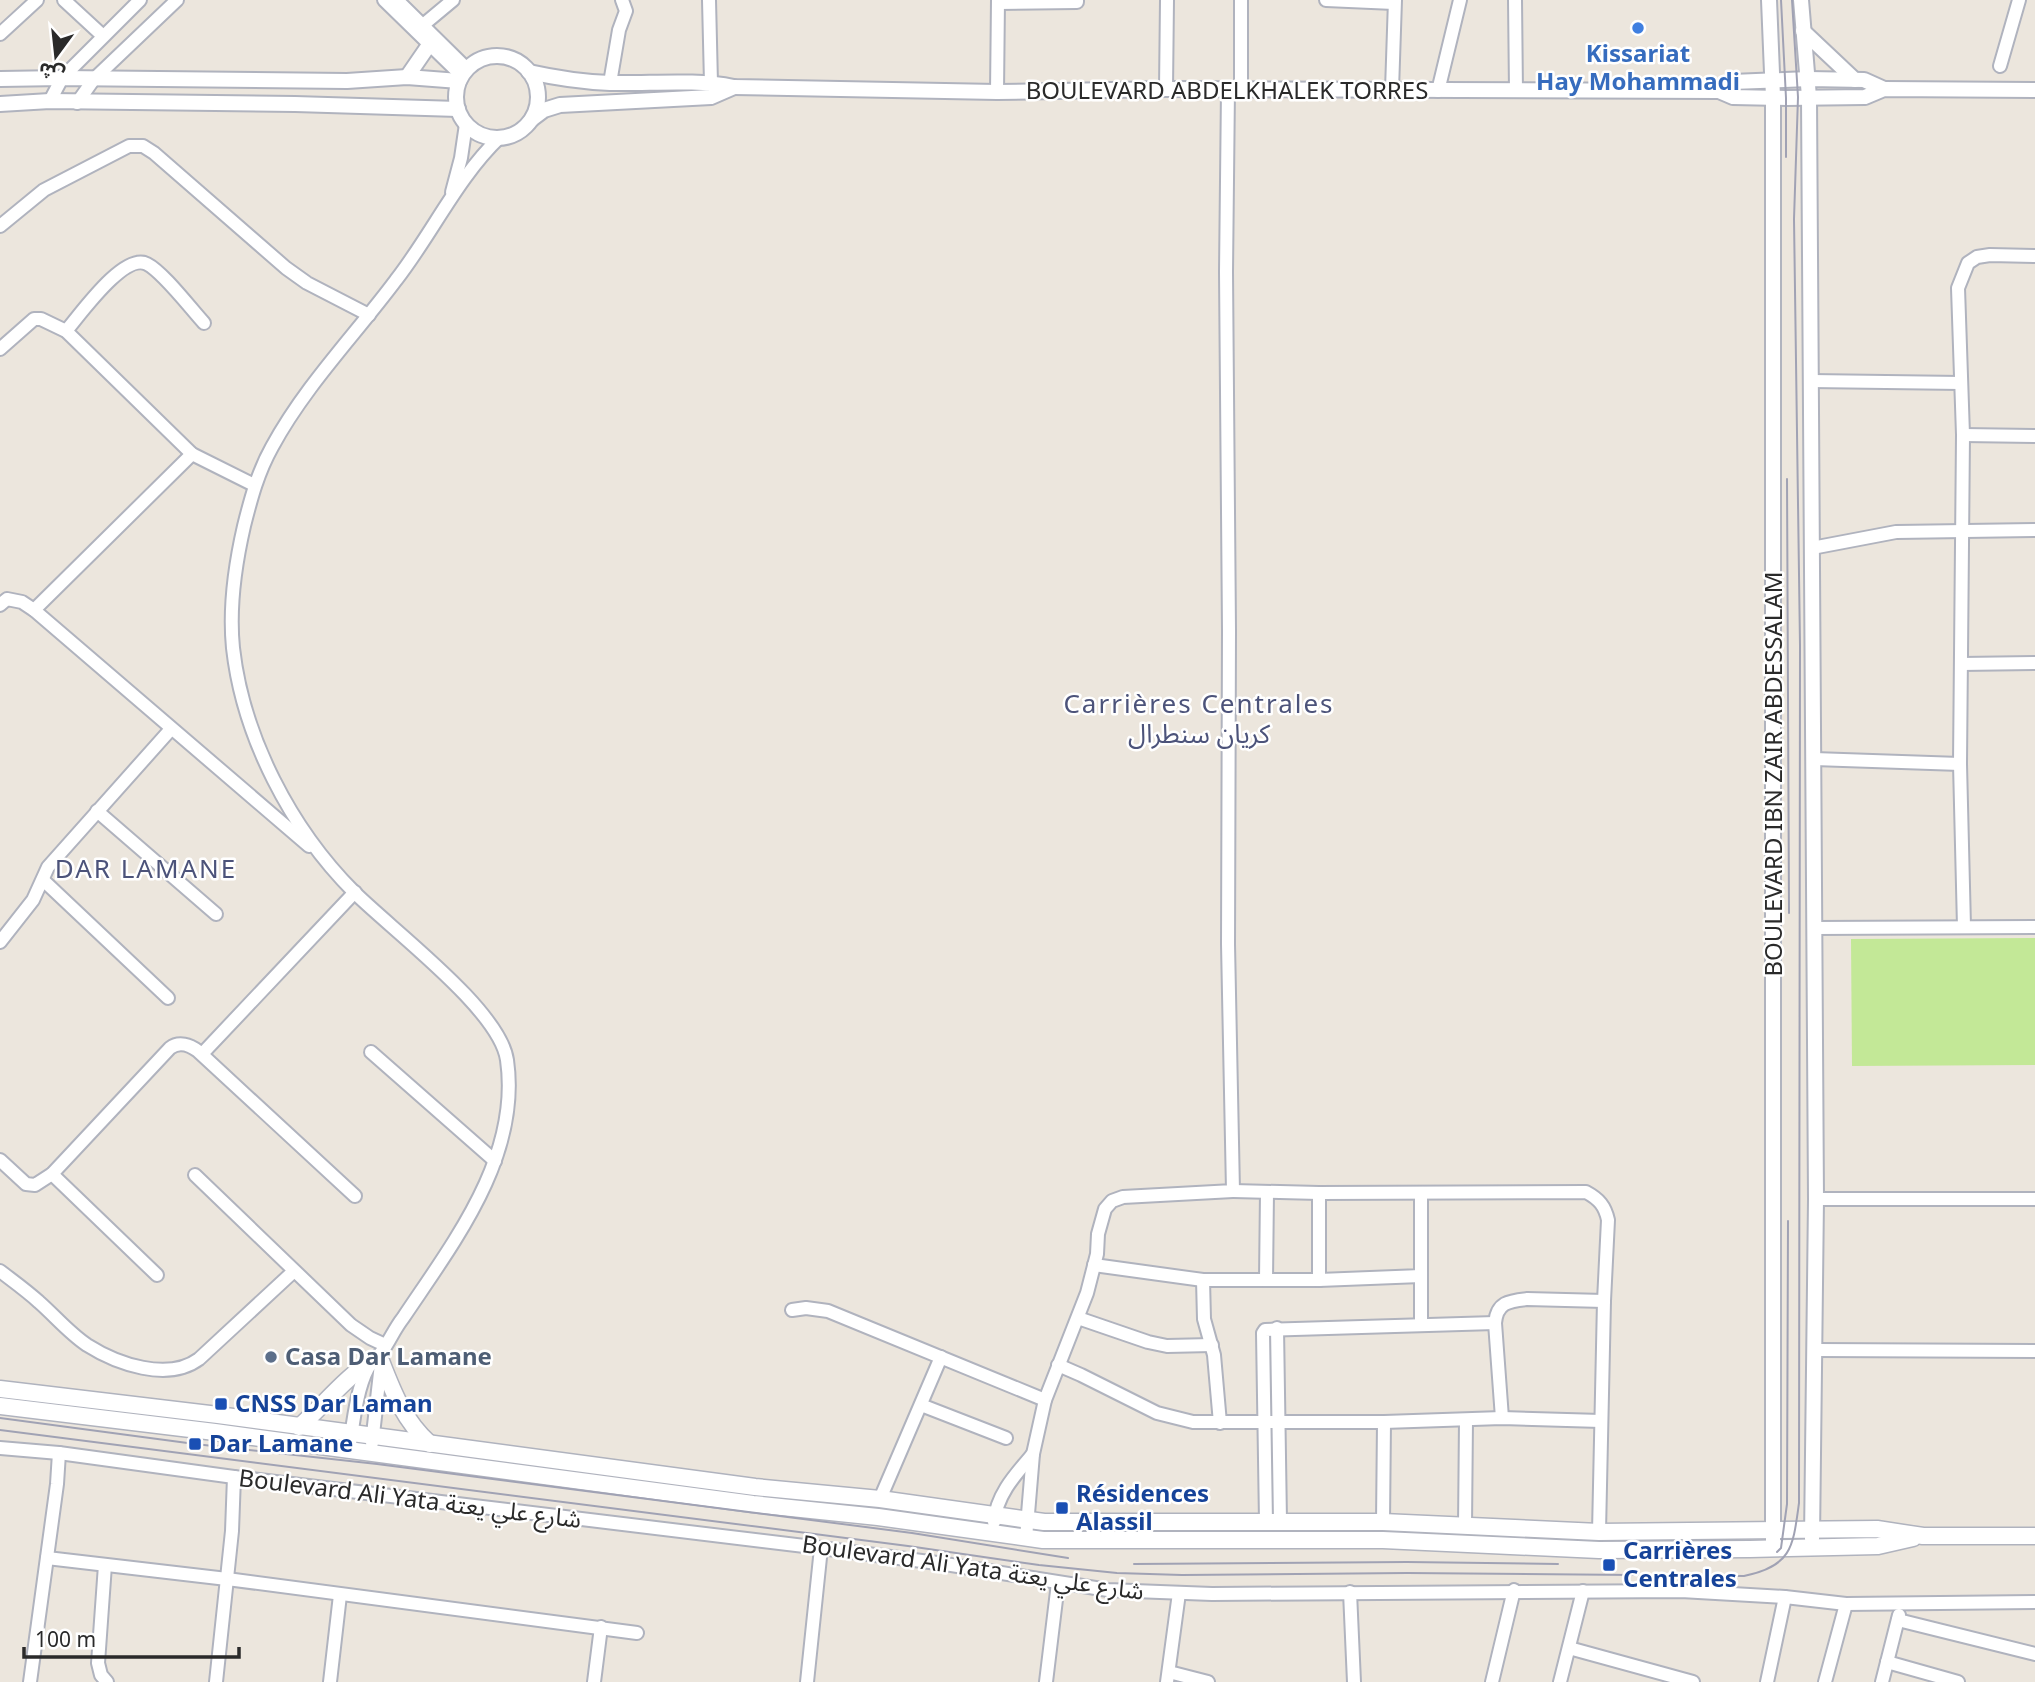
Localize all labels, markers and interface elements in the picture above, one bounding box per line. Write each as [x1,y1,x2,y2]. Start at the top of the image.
marker: Kissariat Hay Mohammadi [1630,20,1646,36]
north arrow [21,21,91,91]
place label: Kissariat Hay Mohammadi [1536,36,1740,97]
text: ش [36,56,68,88]
street label: BOULEVARD ABDELKHALEK TORRES [1026,73,1428,106]
street label: BOULEVARD IBN ZAIR ABDESSALAM [1756,571,1789,977]
district label: Carrières Centrales كريان سنطرال [1063,685,1335,751]
district label: DAR LAMANE [55,850,237,886]
place label: Casa Dar Lamane [285,1339,492,1372]
marker: Casa Dar Lamane [263,1349,279,1365]
place label: CNSS Dar Laman [235,1386,433,1419]
marker: CNSS Dar Laman [213,1396,229,1412]
place label: Dar Lamane [209,1426,353,1459]
marker: Dar Lamane [187,1436,203,1452]
street label: Boulevard Ali Yata شارع علي يعتة [237,1460,583,1538]
place label: Résidences Alassil [1076,1476,1209,1537]
marker: Résidences Alassil [1054,1500,1070,1516]
street label: Boulevard Ali Yata شارع علي يعتة [800,1526,1146,1610]
place label: Carrières Centrales [1623,1533,1737,1594]
marker: Carrières Centrales [1601,1557,1617,1573]
scale bar [24,1616,240,1660]
text: 100 m [35,1625,96,1653]

